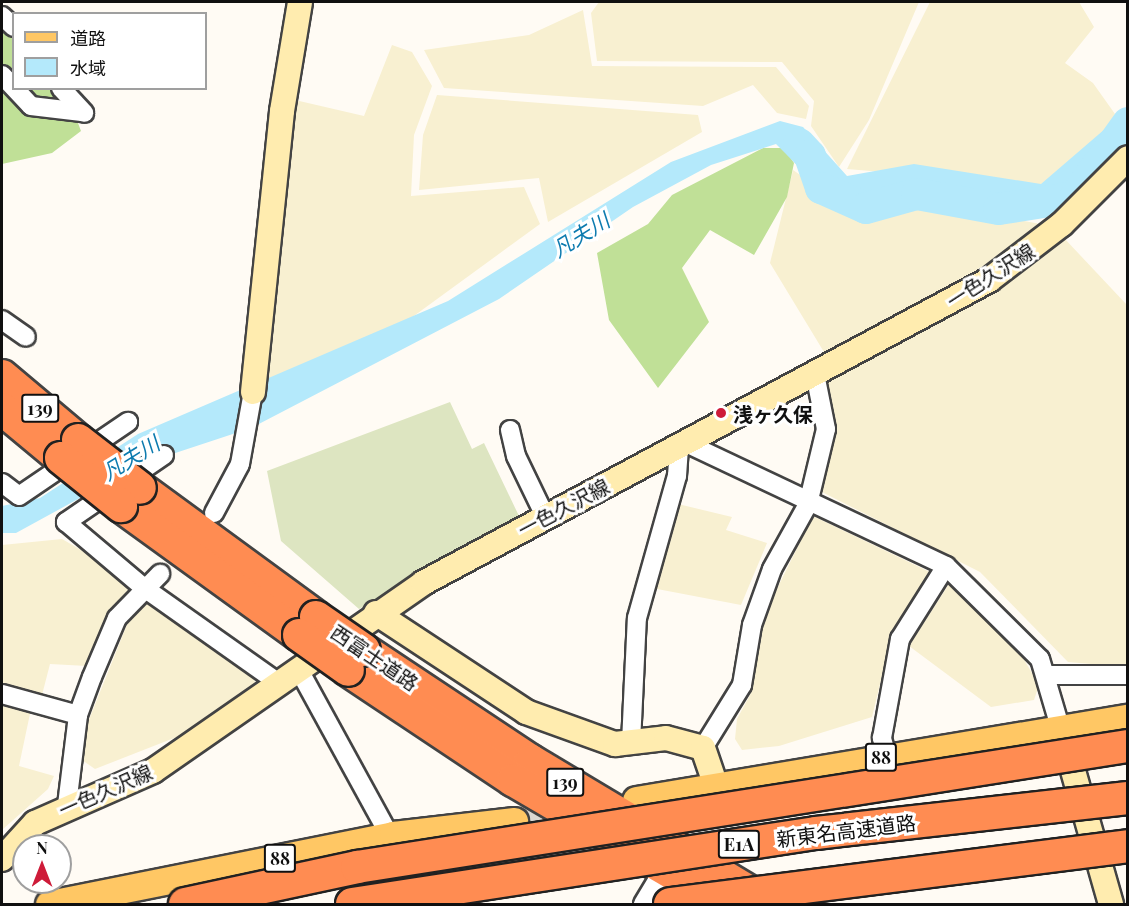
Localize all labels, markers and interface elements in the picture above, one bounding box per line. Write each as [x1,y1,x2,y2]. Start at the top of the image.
legend [12,12,207,90]
text: 道路 [70,26,106,50]
text: 水域 [70,56,106,80]
water label: 凡夫川 [547,207,613,261]
street label: 一色久沢線 [942,238,1038,312]
road number: 139 [20,393,60,423]
place label: 浅ヶ久保 [733,401,813,425]
marker: 浅ヶ久保 [714,406,728,420]
water label: 凡夫川 [97,430,163,484]
street label: 一色久沢線 [513,473,613,541]
street label: 西富士道路 [327,619,423,695]
road number: 88 [864,742,898,772]
street label: 一色久沢線 [54,759,156,821]
road number: 139 [546,767,584,797]
street label: 新東名高速道路 [775,810,917,850]
road number: E1A [716,829,762,859]
north arrow [12,834,72,894]
text: N [36,837,48,858]
road number: 88 [264,843,296,873]

